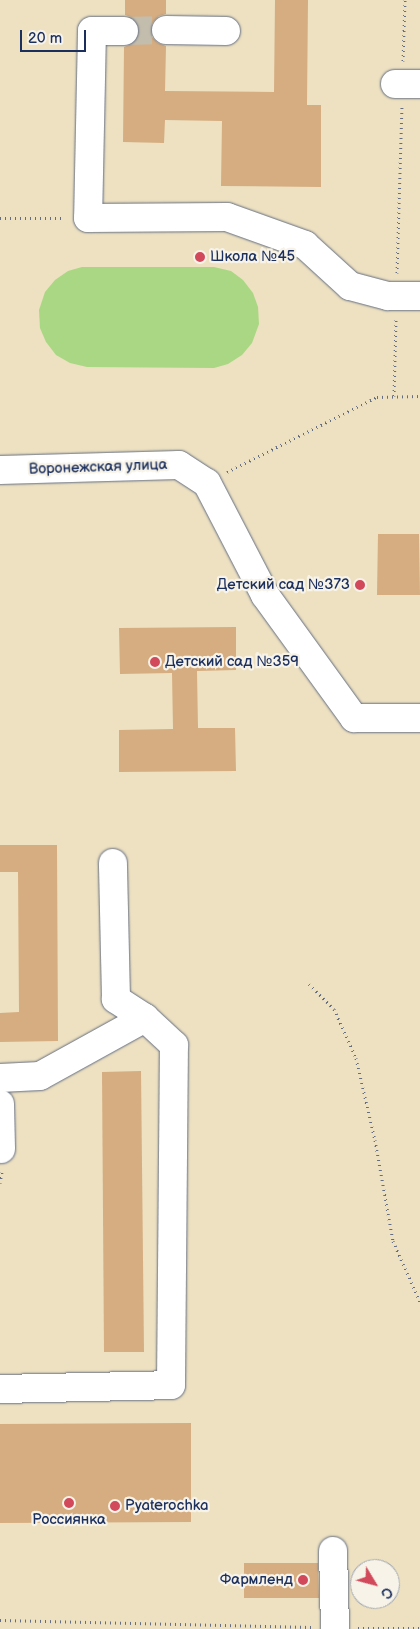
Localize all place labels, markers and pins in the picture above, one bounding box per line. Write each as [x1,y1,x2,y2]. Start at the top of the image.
place label: Школа №45 [210,248,295,266]
marker: Школа №45 [194,251,206,263]
place label: Детский сад №373 [217,576,350,594]
marker: Детский сад №373 [354,579,366,591]
place label: Детский сад №359 [165,653,299,671]
marker: Детский сад №359 [149,656,161,668]
marker: Россиянка [63,1497,75,1509]
place label: Pyaterochka [125,1497,208,1515]
marker: Pyaterochka [109,1500,121,1512]
place label: Россиянка [32,1511,106,1529]
place label: Фармленд [220,1571,293,1589]
marker: Фармленд [297,1574,309,1586]

